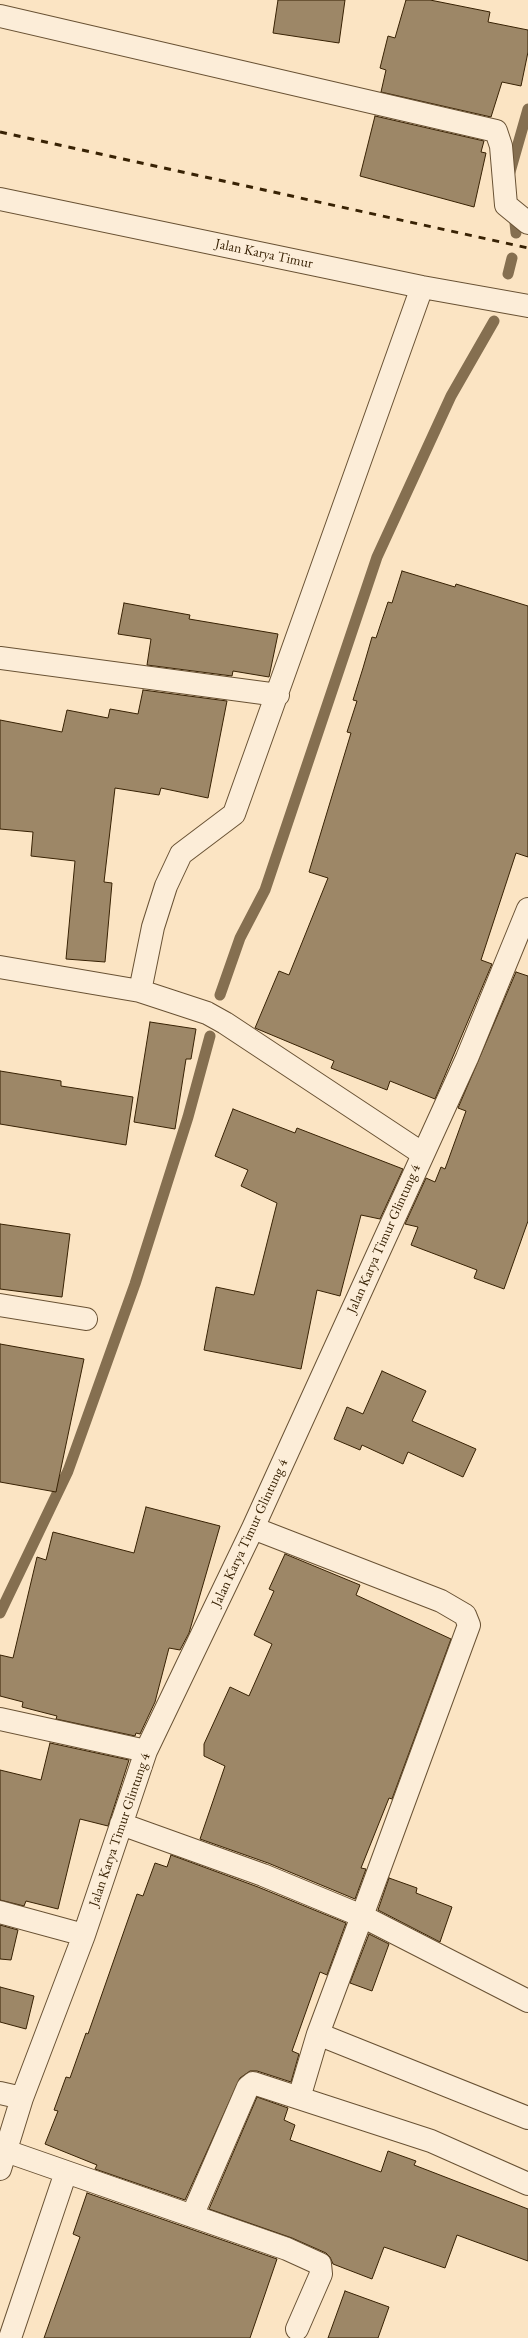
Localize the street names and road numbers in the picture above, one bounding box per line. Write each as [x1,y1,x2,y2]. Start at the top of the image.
street label: Jalan Karya Timur [214,235,314,273]
street label: Jalan Karya Timur Glintung 4 [344,1162,424,1316]
street label: Jalan Karya Timur Glintung 4 [208,1456,292,1610]
street label: Jalan Karya Timur Glintung 4 [86,1751,154,1909]

